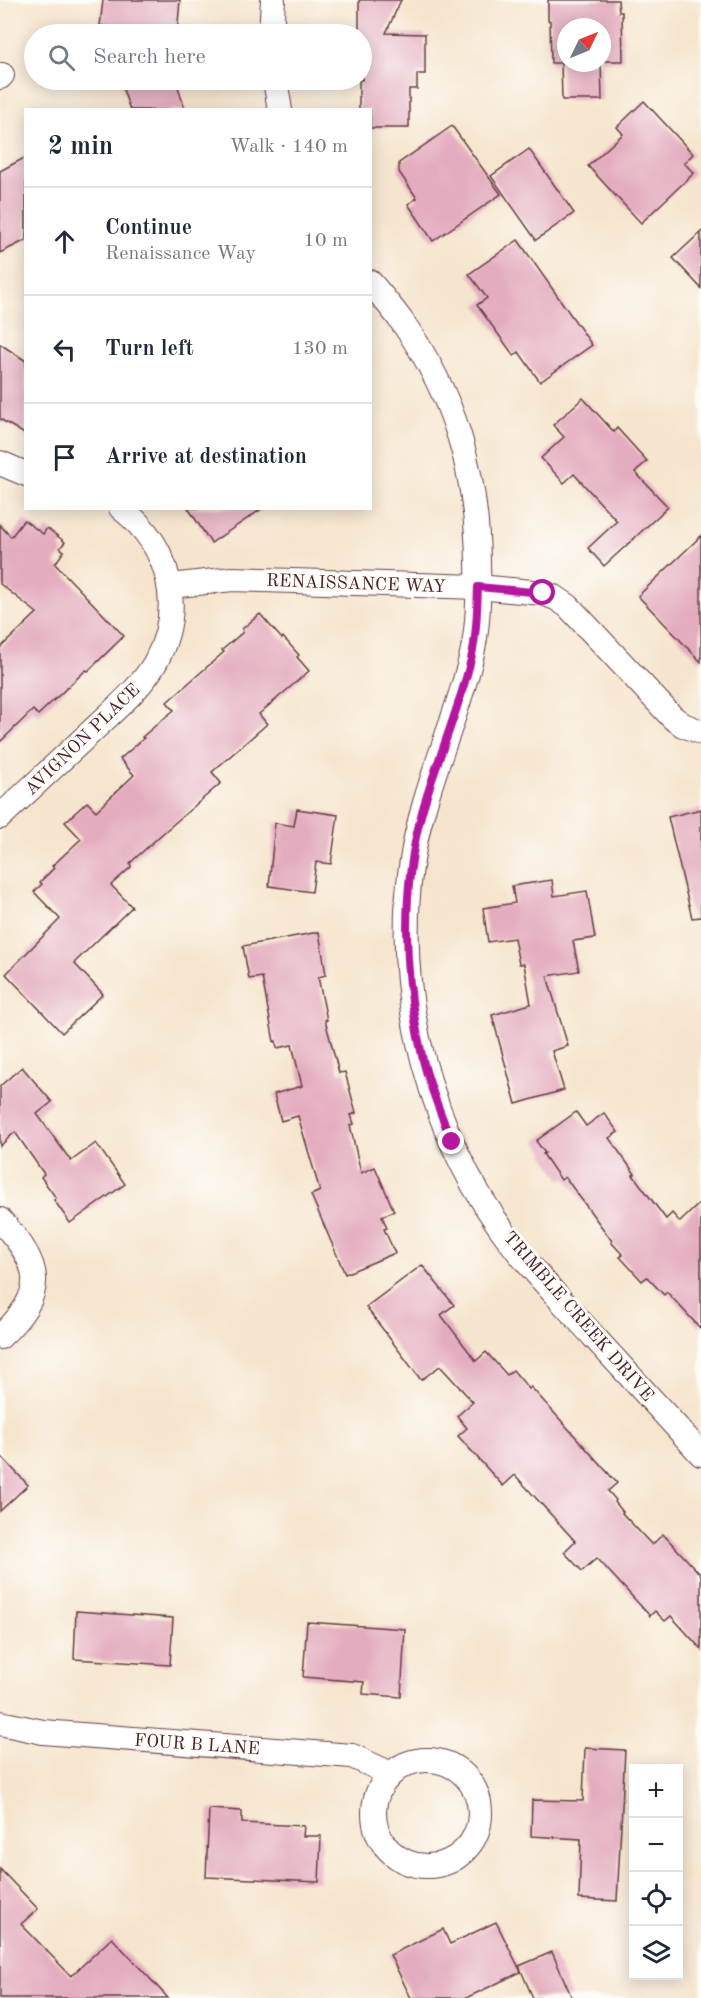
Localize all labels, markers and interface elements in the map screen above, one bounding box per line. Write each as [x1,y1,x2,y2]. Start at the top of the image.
north arrow [557,18,611,72]
search box [24,24,372,90]
icon: search [45,41,78,74]
text: Search here [93,46,206,68]
text: 2 min [48,134,113,160]
text: Walk · 140 m [229,137,348,157]
text: Continue [105,217,192,239]
icon: ahead [48,225,81,258]
text: 10 m [303,231,348,251]
text: Renaissance Way [105,244,256,264]
icon: left [48,333,81,366]
text: Turn left [105,338,194,360]
text: 130 m [292,339,348,359]
icon: arrive [48,441,81,474]
text: Arrive at destination [105,446,307,468]
street label: RENAISSANCE WAY [266,572,446,596]
route start [529,579,555,605]
street label: AVIGNON PLACE [22,681,144,799]
route end [438,1128,464,1154]
street label: TRIMBLE CREEK DRIVE [500,1228,657,1405]
street label: FOUR B LANE [134,1732,260,1758]
map controls [629,1764,683,1980]
button: + [629,1764,683,1818]
button: − [629,1818,683,1872]
button: locate [629,1872,683,1926]
button: layers [629,1926,683,1980]

